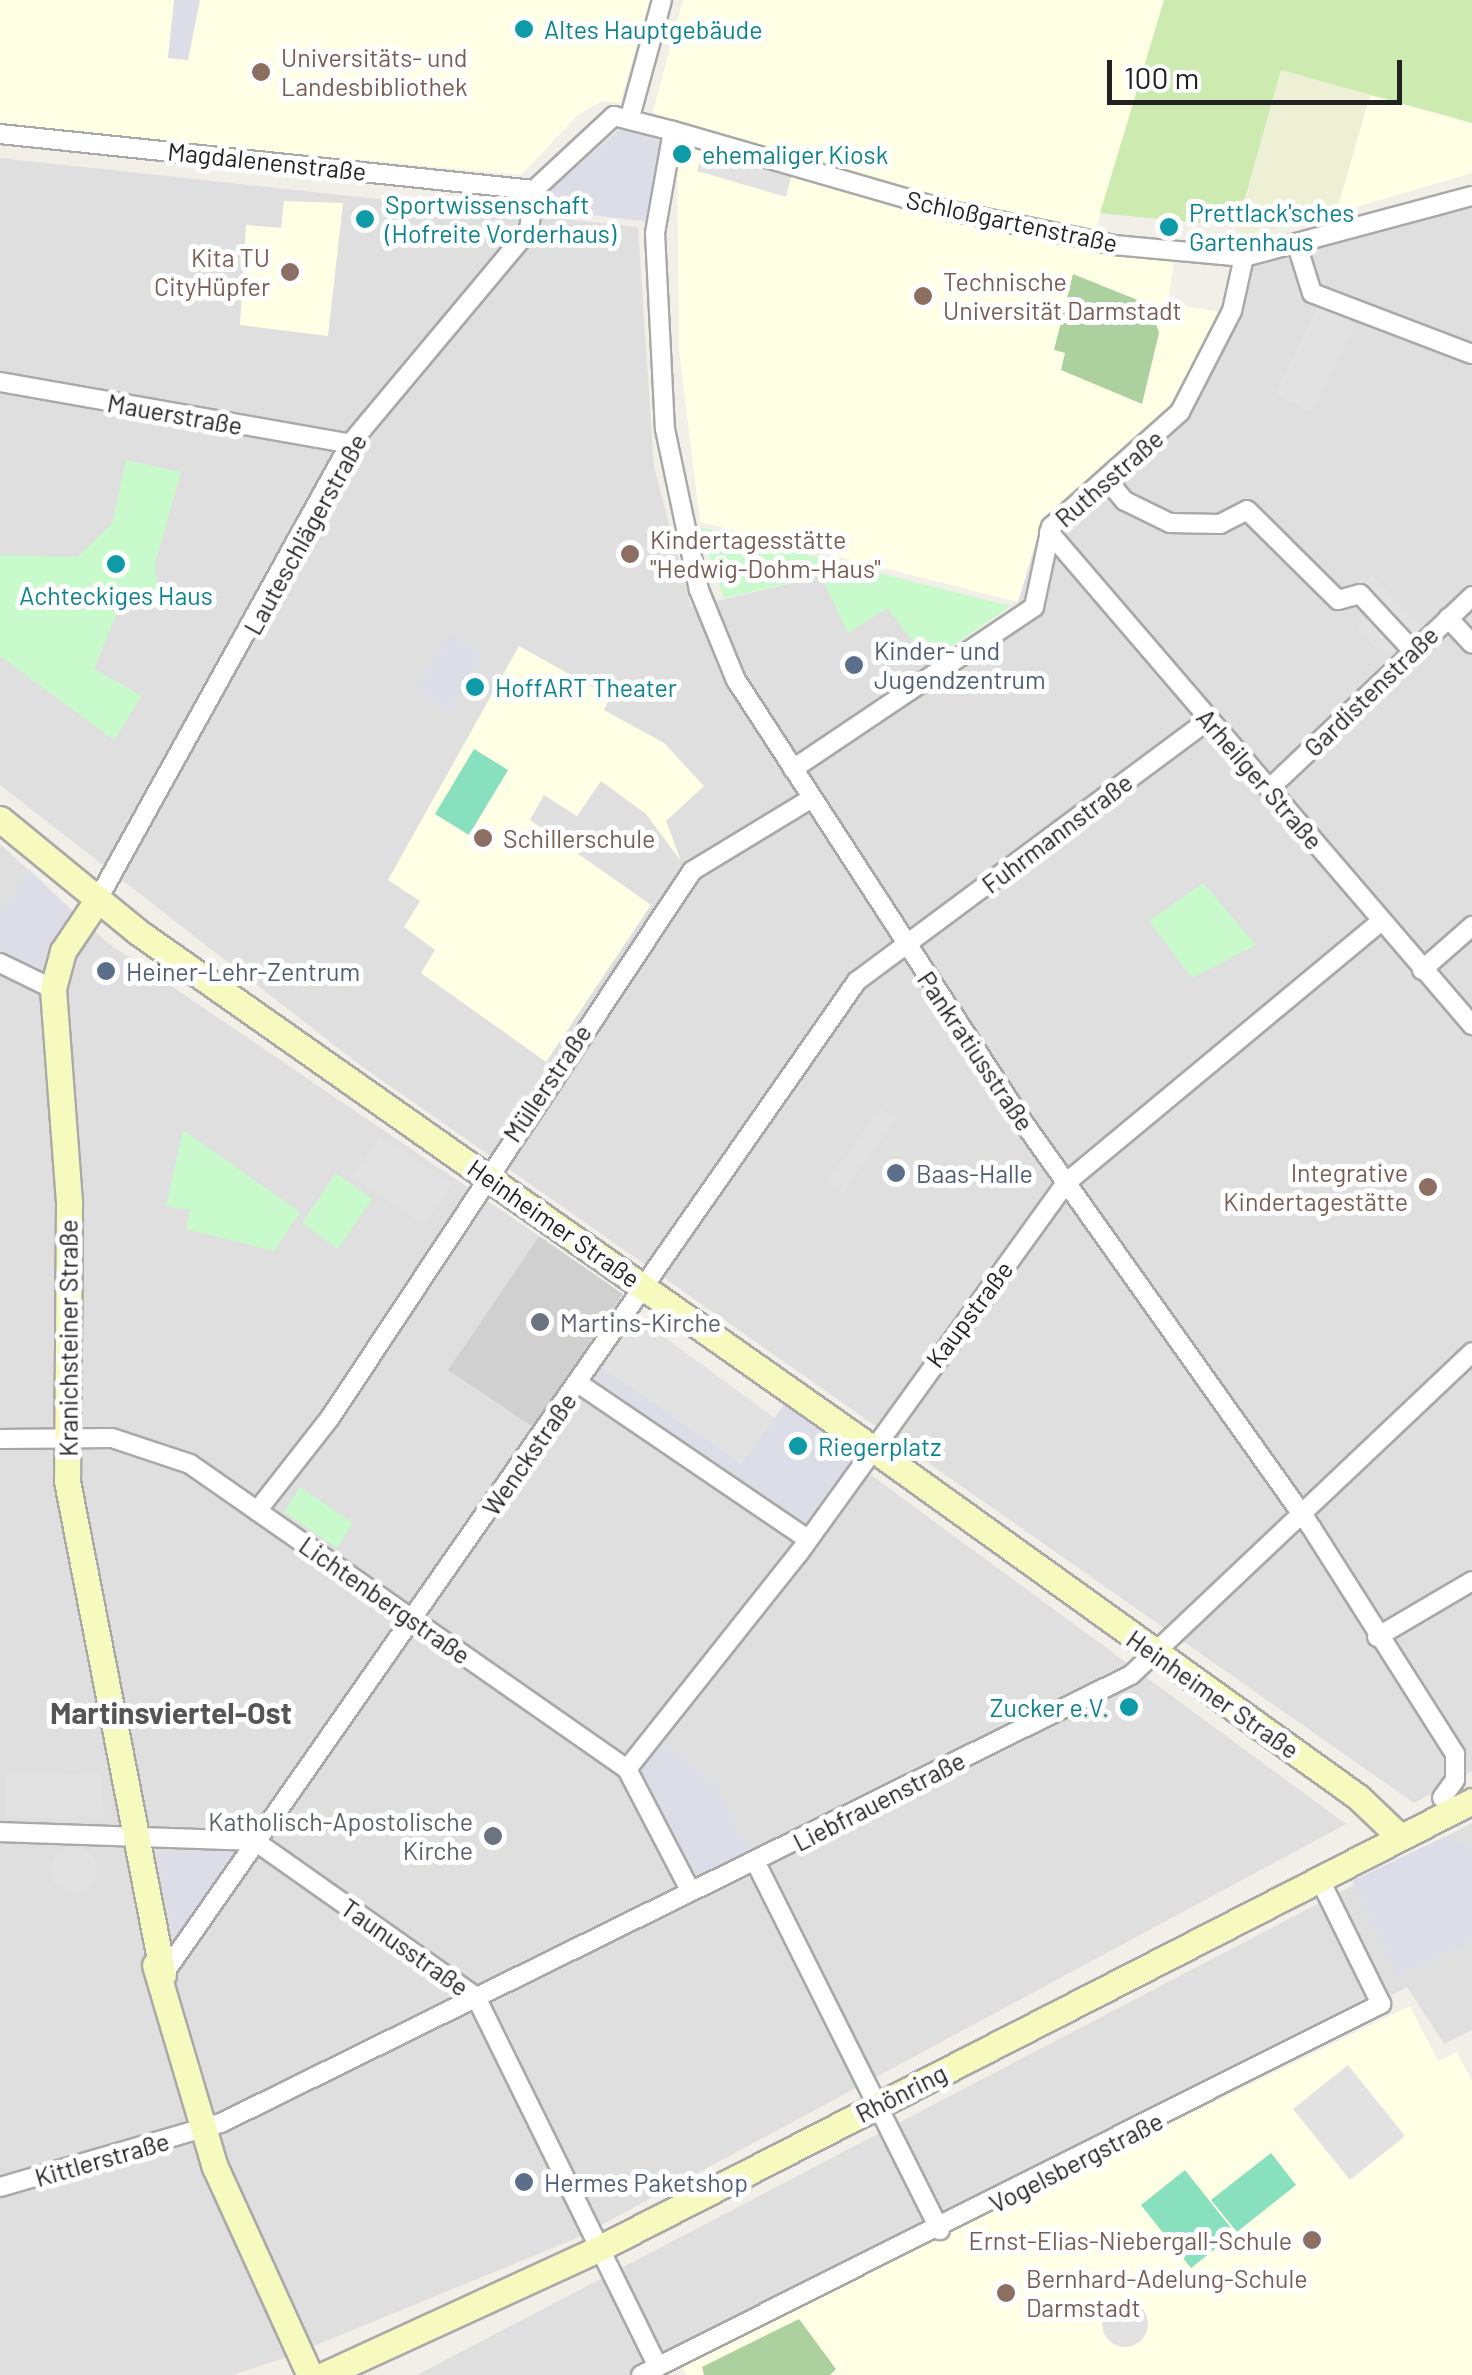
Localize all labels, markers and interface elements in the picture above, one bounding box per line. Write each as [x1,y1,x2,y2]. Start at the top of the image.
place label: Altes Hauptgebäude [544,14,763,44]
marker: Altes Hauptgebäude [513,18,535,40]
scale bar [1112,40,1407,102]
place label: Universitäts- und Landesbibliothek [281,43,468,102]
text: 100 m [1124,59,1199,95]
marker: Universitäts- und Landesbibliothek [250,61,272,83]
street label: Magdalenenstraße [166,136,368,186]
place label: ehemaliger Kiosk [702,139,888,169]
marker: ehemaliger Kiosk [671,143,693,165]
street label: Schloßgartenstraße [904,184,1120,258]
place label: Sportwissenschaft (Hofreite Vorderhaus) [385,190,616,249]
place label: Prettlack'sches Gartenhaus [1189,198,1354,257]
marker: Sportwissenschaft (Hofreite Vorderhaus) [354,208,376,230]
marker: Prettlack'sches Gartenhaus [1158,216,1180,238]
place label: Kita TU CityHüpfer [154,243,270,302]
marker: Kita TU CityHüpfer [279,261,301,283]
place label: Technische Universität Darmstadt [943,267,1182,326]
marker: Technische Universität Darmstadt [912,285,934,307]
street label: Mauerstraße [105,387,245,441]
street label: Ruthsstraße [1049,423,1169,533]
street label: Lauteschlägerstraße [237,428,373,640]
place label: Kindertagesstätte "Hedwig-Dohm-Haus" [650,525,881,584]
marker: Kindertagesstätte "Hedwig-Dohm-Haus" [619,543,641,565]
marker: Achteckiges Haus [105,553,127,575]
place label: Achteckiges Haus [19,580,213,610]
street label: Gardistenstraße [1298,620,1444,762]
place label: Kinder- und Jugendzentrum [874,636,1046,695]
marker: Kinder- und Jugendzentrum [843,654,865,676]
place label: HoffART Theater [495,672,677,702]
marker: HoffART Theater [464,676,486,698]
street label: Arheilger Straße [1191,703,1329,855]
street label: Fuhrmannstraße [976,767,1138,899]
place label: Schillerschule [503,823,655,853]
marker: Schillerschule [472,827,494,849]
place label: Heiner-Lehr-Zentrum [126,956,360,986]
marker: Heiner-Lehr-Zentrum [95,960,117,982]
street label: Pankratiusstraße [912,966,1040,1136]
street label: Müllerstraße [497,1018,597,1148]
street label: Heinheimer Straße [462,1152,646,1294]
place label: Baas-Halle [916,1158,1033,1188]
place label: Integrative Kindertagestätte [1223,1158,1408,1217]
marker: Baas-Halle [885,1162,907,1184]
marker: Integrative Kindertagestätte [1417,1176,1439,1198]
street label: Kranichsteiner Straße [53,1219,83,1457]
street label: Kaupstraße [919,1255,1019,1373]
place label: Martins-Kirche [560,1307,721,1337]
marker: Martins-Kirche [529,1311,551,1333]
street label: Wenckstraße [476,1387,582,1521]
place label: Riegerplatz [818,1431,941,1461]
marker: Riegerplatz [787,1435,809,1457]
street label: Lichtenbergstraße [294,1530,476,1670]
street label: Heinheimer Straße [1121,1623,1305,1765]
place label: Zucker e.V. [990,1692,1109,1722]
district label: Martinsviertel-Ost [50,1694,292,1730]
marker: Zucker e.V. [1118,1696,1140,1718]
street label: Liebfrauenstraße [788,1745,970,1857]
place label: Katholisch-Apostolische Kirche [208,1807,473,1866]
marker: Katholisch-Apostolische Kirche [482,1825,504,1847]
street label: Taunusstraße [335,1892,475,2002]
street label: Rhönring [851,2057,951,2129]
street label: Vogelsbergstraße [984,2105,1168,2219]
street label: Kittlerstraße [31,2126,173,2192]
place label: Hermes Paketshop [544,2167,748,2197]
marker: Hermes Paketshop [513,2171,535,2193]
place label: Ernst-Elias-Niebergall-Schule [969,2225,1292,2255]
marker: Ernst-Elias-Niebergall-Schule [1301,2229,1323,2251]
place label: Bernhard-Adelung-Schule Darmstadt [1026,2264,1307,2323]
marker: Bernhard-Adelung-Schule Darmstadt [995,2282,1017,2304]

